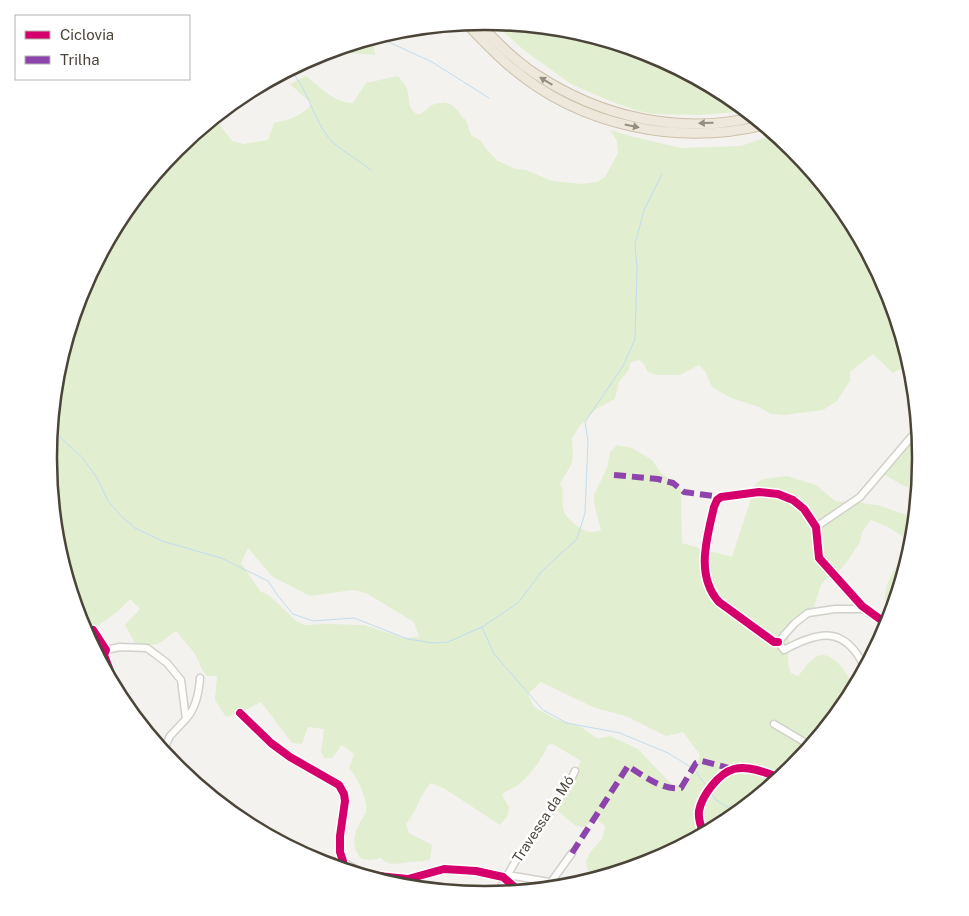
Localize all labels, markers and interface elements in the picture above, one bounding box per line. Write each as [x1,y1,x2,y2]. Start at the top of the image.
legend [15,15,190,80]
text: Ciclovia [60,26,114,43]
text: Trilha [60,51,99,68]
one-way arrow [540,76,553,85]
one-way arrow [698,120,714,128]
one-way arrow [624,122,639,130]
street label: Travessa da Mó [509,773,577,865]

